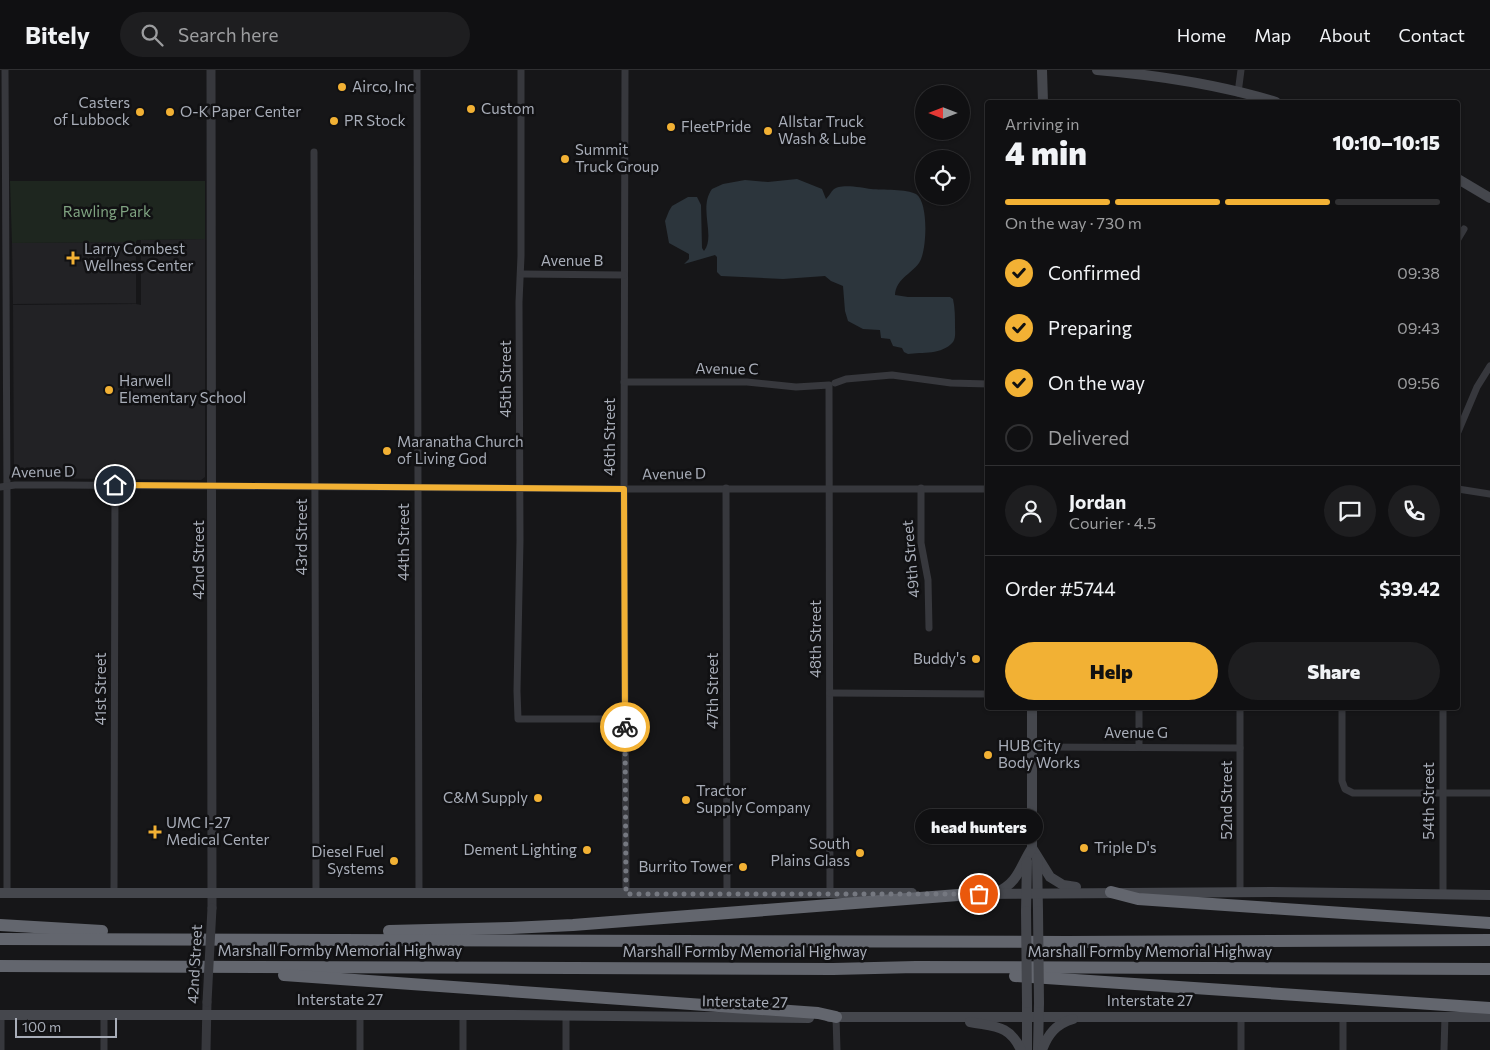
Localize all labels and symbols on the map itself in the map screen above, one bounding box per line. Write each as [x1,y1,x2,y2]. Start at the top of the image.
place label: Airco, Inc [352,77,414,95]
marker: Airco, Inc [336,81,348,93]
north arrow [915,85,970,140]
place label: Casters of Lubbock [53,93,130,128]
place label: Custom [481,99,535,117]
place label: O-K Paper Center [180,102,301,120]
marker: Custom [465,103,477,115]
marker: Casters of Lubbock [134,106,146,118]
marker: O-K Paper Center [164,106,176,118]
place label: PR Stock [344,111,406,129]
place label: Allstar Truck Wash & Lube [778,112,866,147]
marker: PR Stock [328,115,340,127]
place label: FleetPride [681,117,751,135]
marker: FleetPride [665,121,677,133]
marker: Allstar Truck Wash & Lube [762,125,774,137]
place label: Summit Truck Group [575,140,659,175]
marker: Summit Truck Group [559,153,571,165]
park label: Rawling Park [63,202,151,220]
place label: Larry Combest Wellness Center [84,239,194,274]
marker: Larry Combest Wellness Center [66,251,80,265]
street label: Avenue B [541,251,604,269]
street label: 45th Street [496,340,514,418]
street label: Avenue C [695,358,759,378]
place label: Harwell Elementary School [119,371,246,406]
marker: Harwell Elementary School [103,384,115,396]
street label: 46th Street [600,398,618,476]
place label: Maranatha Church of Living God [397,432,524,467]
marker: Maranatha Church of Living God [381,445,393,457]
street label: Avenue D [11,461,75,481]
street label: Avenue D [642,463,706,483]
pin [94,464,136,506]
street label: 43rd Street [292,498,310,576]
street label: 44th Street [394,503,412,581]
street label: 49th Street [898,519,922,599]
street label: 42nd Street [189,520,207,600]
street label: 48th Street [806,600,824,678]
place label: Buddy's [913,649,966,667]
street label: 41st Street [91,652,109,726]
street label: 47th Street [703,653,721,729]
marker: Buddy's [970,653,982,665]
courier [600,702,650,752]
street label: Avenue G [1104,723,1168,741]
place label: HUB City Body Works [998,736,1080,771]
marker: HUB City Body Works [982,749,994,761]
street label: 52nd Street [1217,760,1235,840]
street label: 54th Street [1419,762,1437,840]
place label: Tractor Supply Company [696,781,811,816]
place label: C&M Supply [443,788,528,806]
marker: C&M Supply [532,792,544,804]
marker: Tractor Supply Company [680,794,692,806]
callout: head hunters [915,809,1043,844]
place label: UMC I-27 Medical Center [166,813,269,848]
marker: UMC I-27 Medical Center [148,825,162,839]
place label: South Plains Glass [771,834,850,869]
place label: Triple D's [1094,838,1157,856]
place label: Dement Lighting [464,840,577,858]
place label: Diesel Fuel Systems [311,842,384,877]
marker: Triple D's [1078,842,1090,854]
marker: Dement Lighting [581,844,593,856]
marker: South Plains Glass [854,847,866,859]
marker: Diesel Fuel Systems [388,855,400,867]
place label: Burrito Tower [638,857,733,875]
marker: Burrito Tower [737,861,749,873]
pin [958,873,1000,915]
street label: 42nd Street [183,924,205,1004]
street label: Marshall Formby Memorial Highway [218,941,463,959]
street label: Marshall Formby Memorial Highway [623,942,868,960]
street label: Marshall Formby Memorial Highway [1028,942,1273,960]
street label: Interstate 27 [297,990,383,1008]
street label: Interstate 27 [702,991,788,1011]
street label: Interstate 27 [1107,991,1193,1009]
scale bar [15,1015,118,1038]

